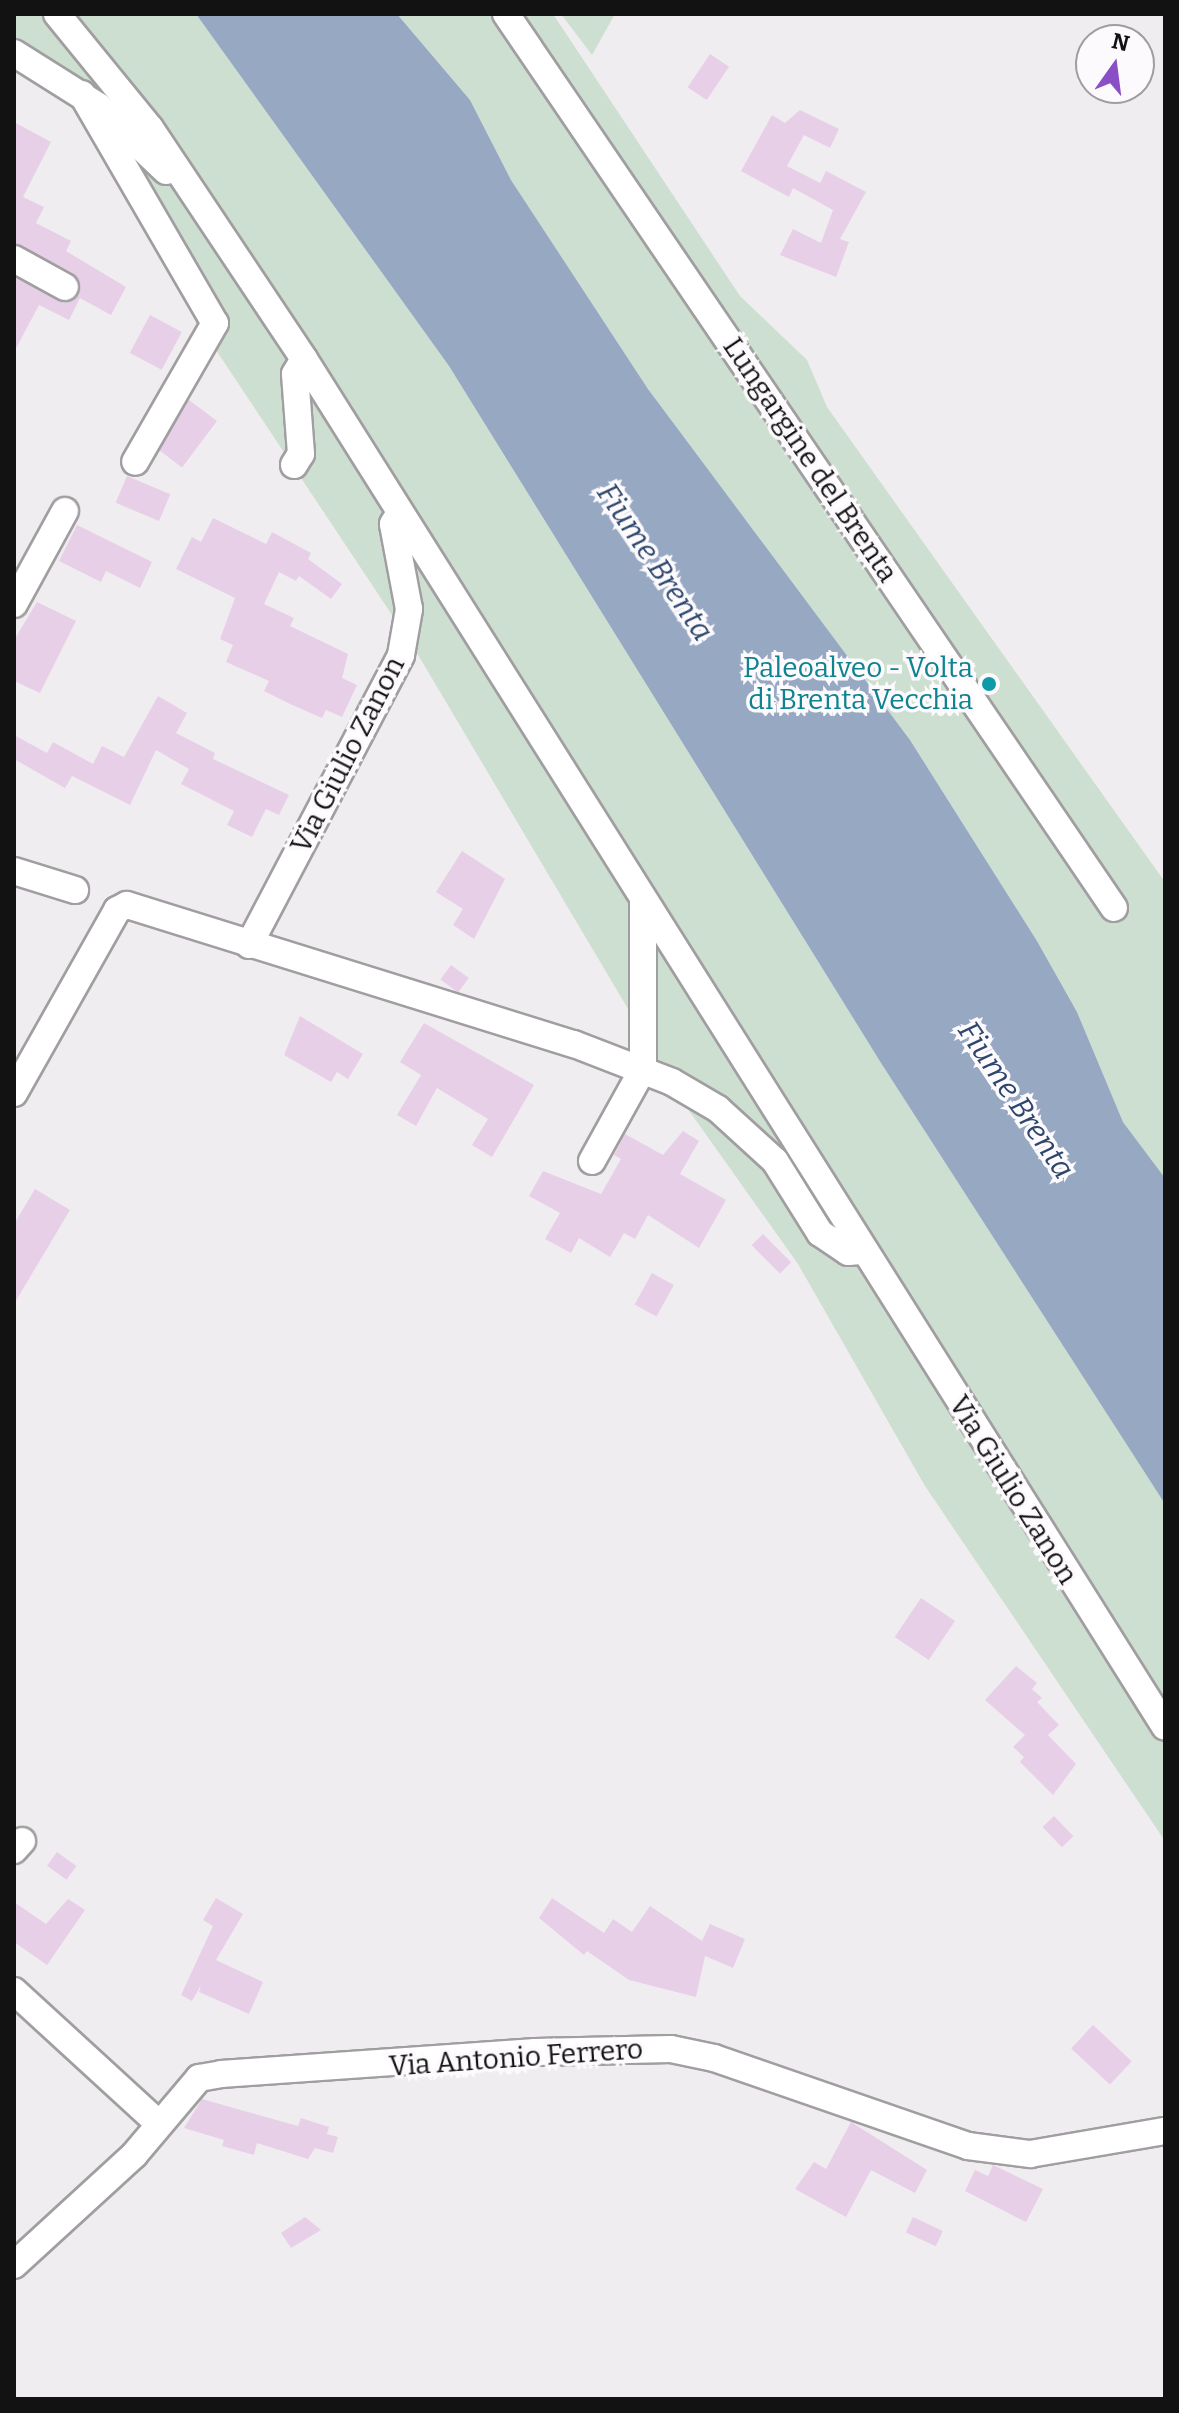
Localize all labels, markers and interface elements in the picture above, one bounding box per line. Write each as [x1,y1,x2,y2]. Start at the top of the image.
north arrow [1075,24,1155,104]
text: N [1109,27,1132,57]
street label: Lungargine del Brenta [716,331,904,589]
water label: Fiume Brenta [589,477,721,647]
street label: Via Giulio Zanon [284,651,412,859]
place label: Paleoalveo - Volta di Brenta Vecchia [743,651,973,717]
marker: Paleoalveo - Volta di Brenta Vecchia [980,675,998,693]
water label: Fiume Brenta [950,1015,1082,1185]
street label: Via Giulio Zanon [942,1390,1084,1590]
street label: Via Antonio Ferrero [388,2032,644,2084]

